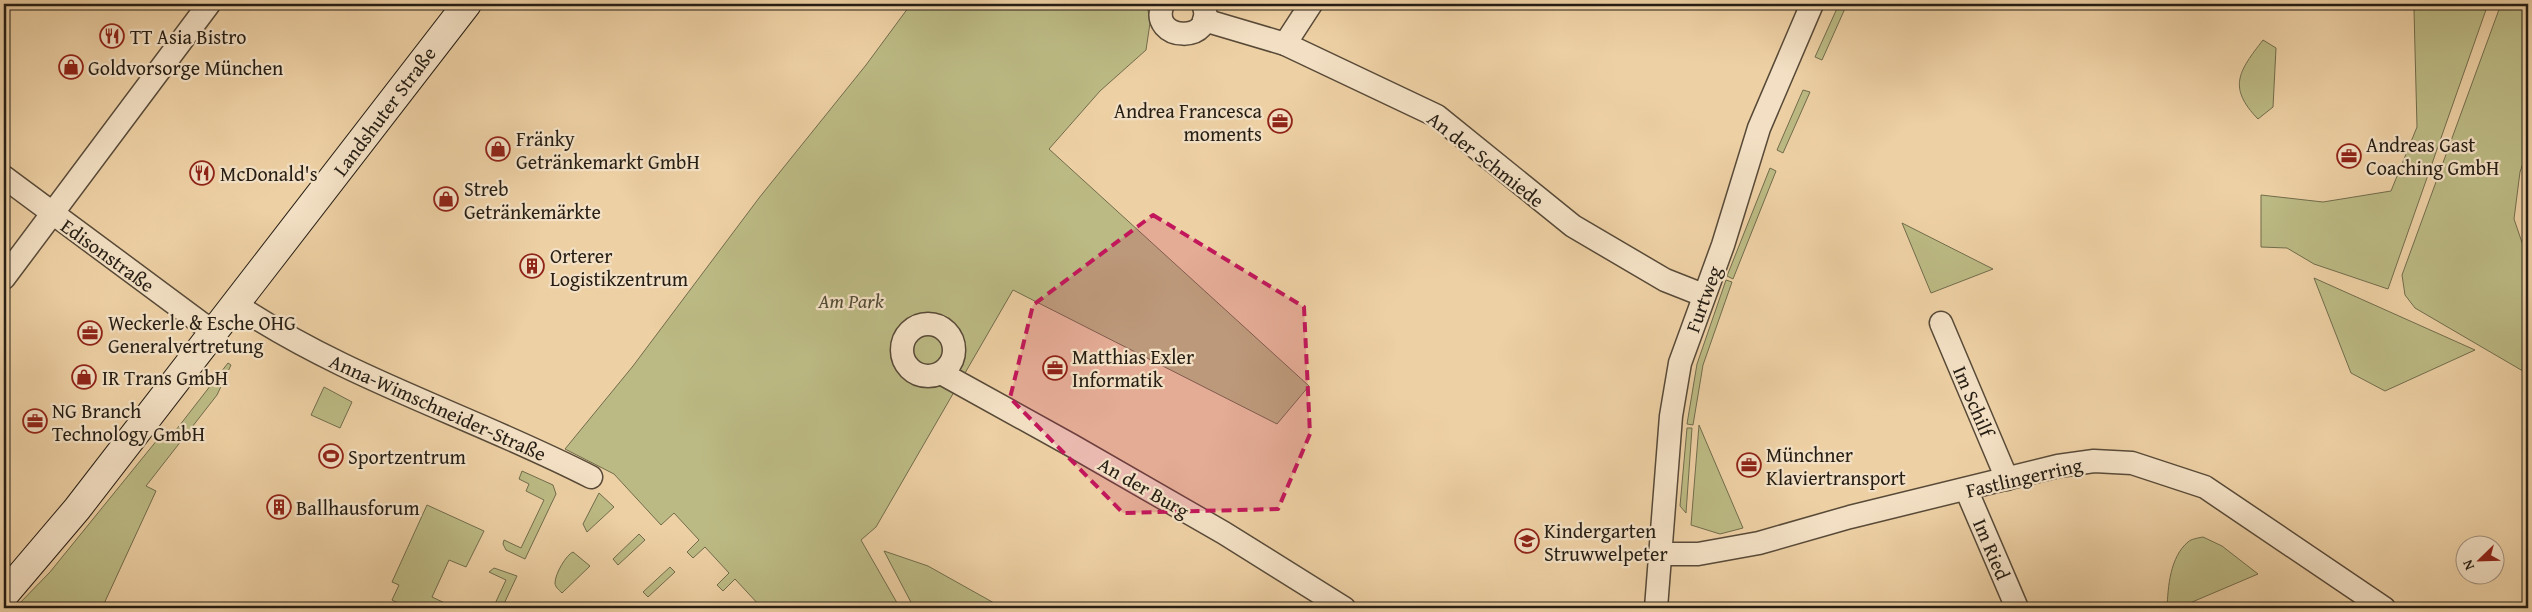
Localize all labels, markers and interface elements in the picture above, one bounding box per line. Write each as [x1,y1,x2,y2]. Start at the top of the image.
place label: TT Asia Bistro [130,22,246,51]
restaurant icon: TT Asia Bistro [99,23,125,49]
street label: Landshuter Straße [326,40,442,182]
place label: Goldvorsorge München [88,53,283,82]
shop icon: Goldvorsorge München [58,54,84,80]
place label: Andrea Francesca moments [1114,96,1263,148]
street label: An der Schmiede [1421,104,1551,214]
office icon: Andrea Francesca moments [1267,108,1293,134]
place label: Fränky Getränkemarkt GmbH [516,124,700,176]
place label: Andreas Gast Coaching GmbH [2366,130,2499,182]
shop icon: Fränky Getränkemarkt GmbH [485,136,511,162]
office icon: Andreas Gast Coaching GmbH [2336,143,2362,169]
place label: McDonald's [220,159,318,188]
restaurant icon: McDonald's [189,160,215,186]
place label: Streb Getränkemärkte [464,174,601,226]
shop icon: Streb Getränkemärkte [433,186,459,212]
street label: Edisonstraße [55,211,161,299]
place label: Orterer Logistikzentrum [550,241,689,293]
building icon: Orterer Logistikzentrum [519,253,545,279]
street label: Furtweg [1678,262,1728,336]
park label: Am Park [817,286,885,315]
place label: Weckerle & Esche OHG Generalvertretung [108,308,296,360]
office icon: Weckerle & Esche OHG Generalvertretung [77,320,103,346]
place label: Matthias Exler Informatik [1072,342,1194,394]
street label: Anna-Wimschneider-Straße [325,346,551,468]
office icon: Matthias Exler Informatik [1042,355,1068,381]
street label: Im Schilf [1946,361,2003,443]
place label: IR Trans GmbH [102,363,228,392]
shop icon: IR Trans GmbH [71,364,97,390]
place label: NG Branch Technology GmbH [52,396,205,448]
office icon: NG Branch Technology GmbH [22,408,48,434]
place label: Münchner Klaviertransport [1766,440,1906,492]
place label: Sportzentrum [348,442,467,471]
sports icon: Sportzentrum [318,443,344,469]
street label: An der Burg [1093,449,1195,525]
street label: Fastlingerring [1963,450,2085,504]
office icon: Münchner Klaviertransport [1736,452,1762,478]
place label: Ballhausforum [296,493,420,522]
building icon: Ballhausforum [266,494,292,520]
street label: Im Ried [1966,514,2018,584]
place label: Kindergarten Struwwelpeter [1544,516,1668,568]
school or university icon: Kindergarten Struwwelpeter [1514,528,1540,554]
north arrow [2454,534,2504,584]
text: N [2457,556,2479,573]

